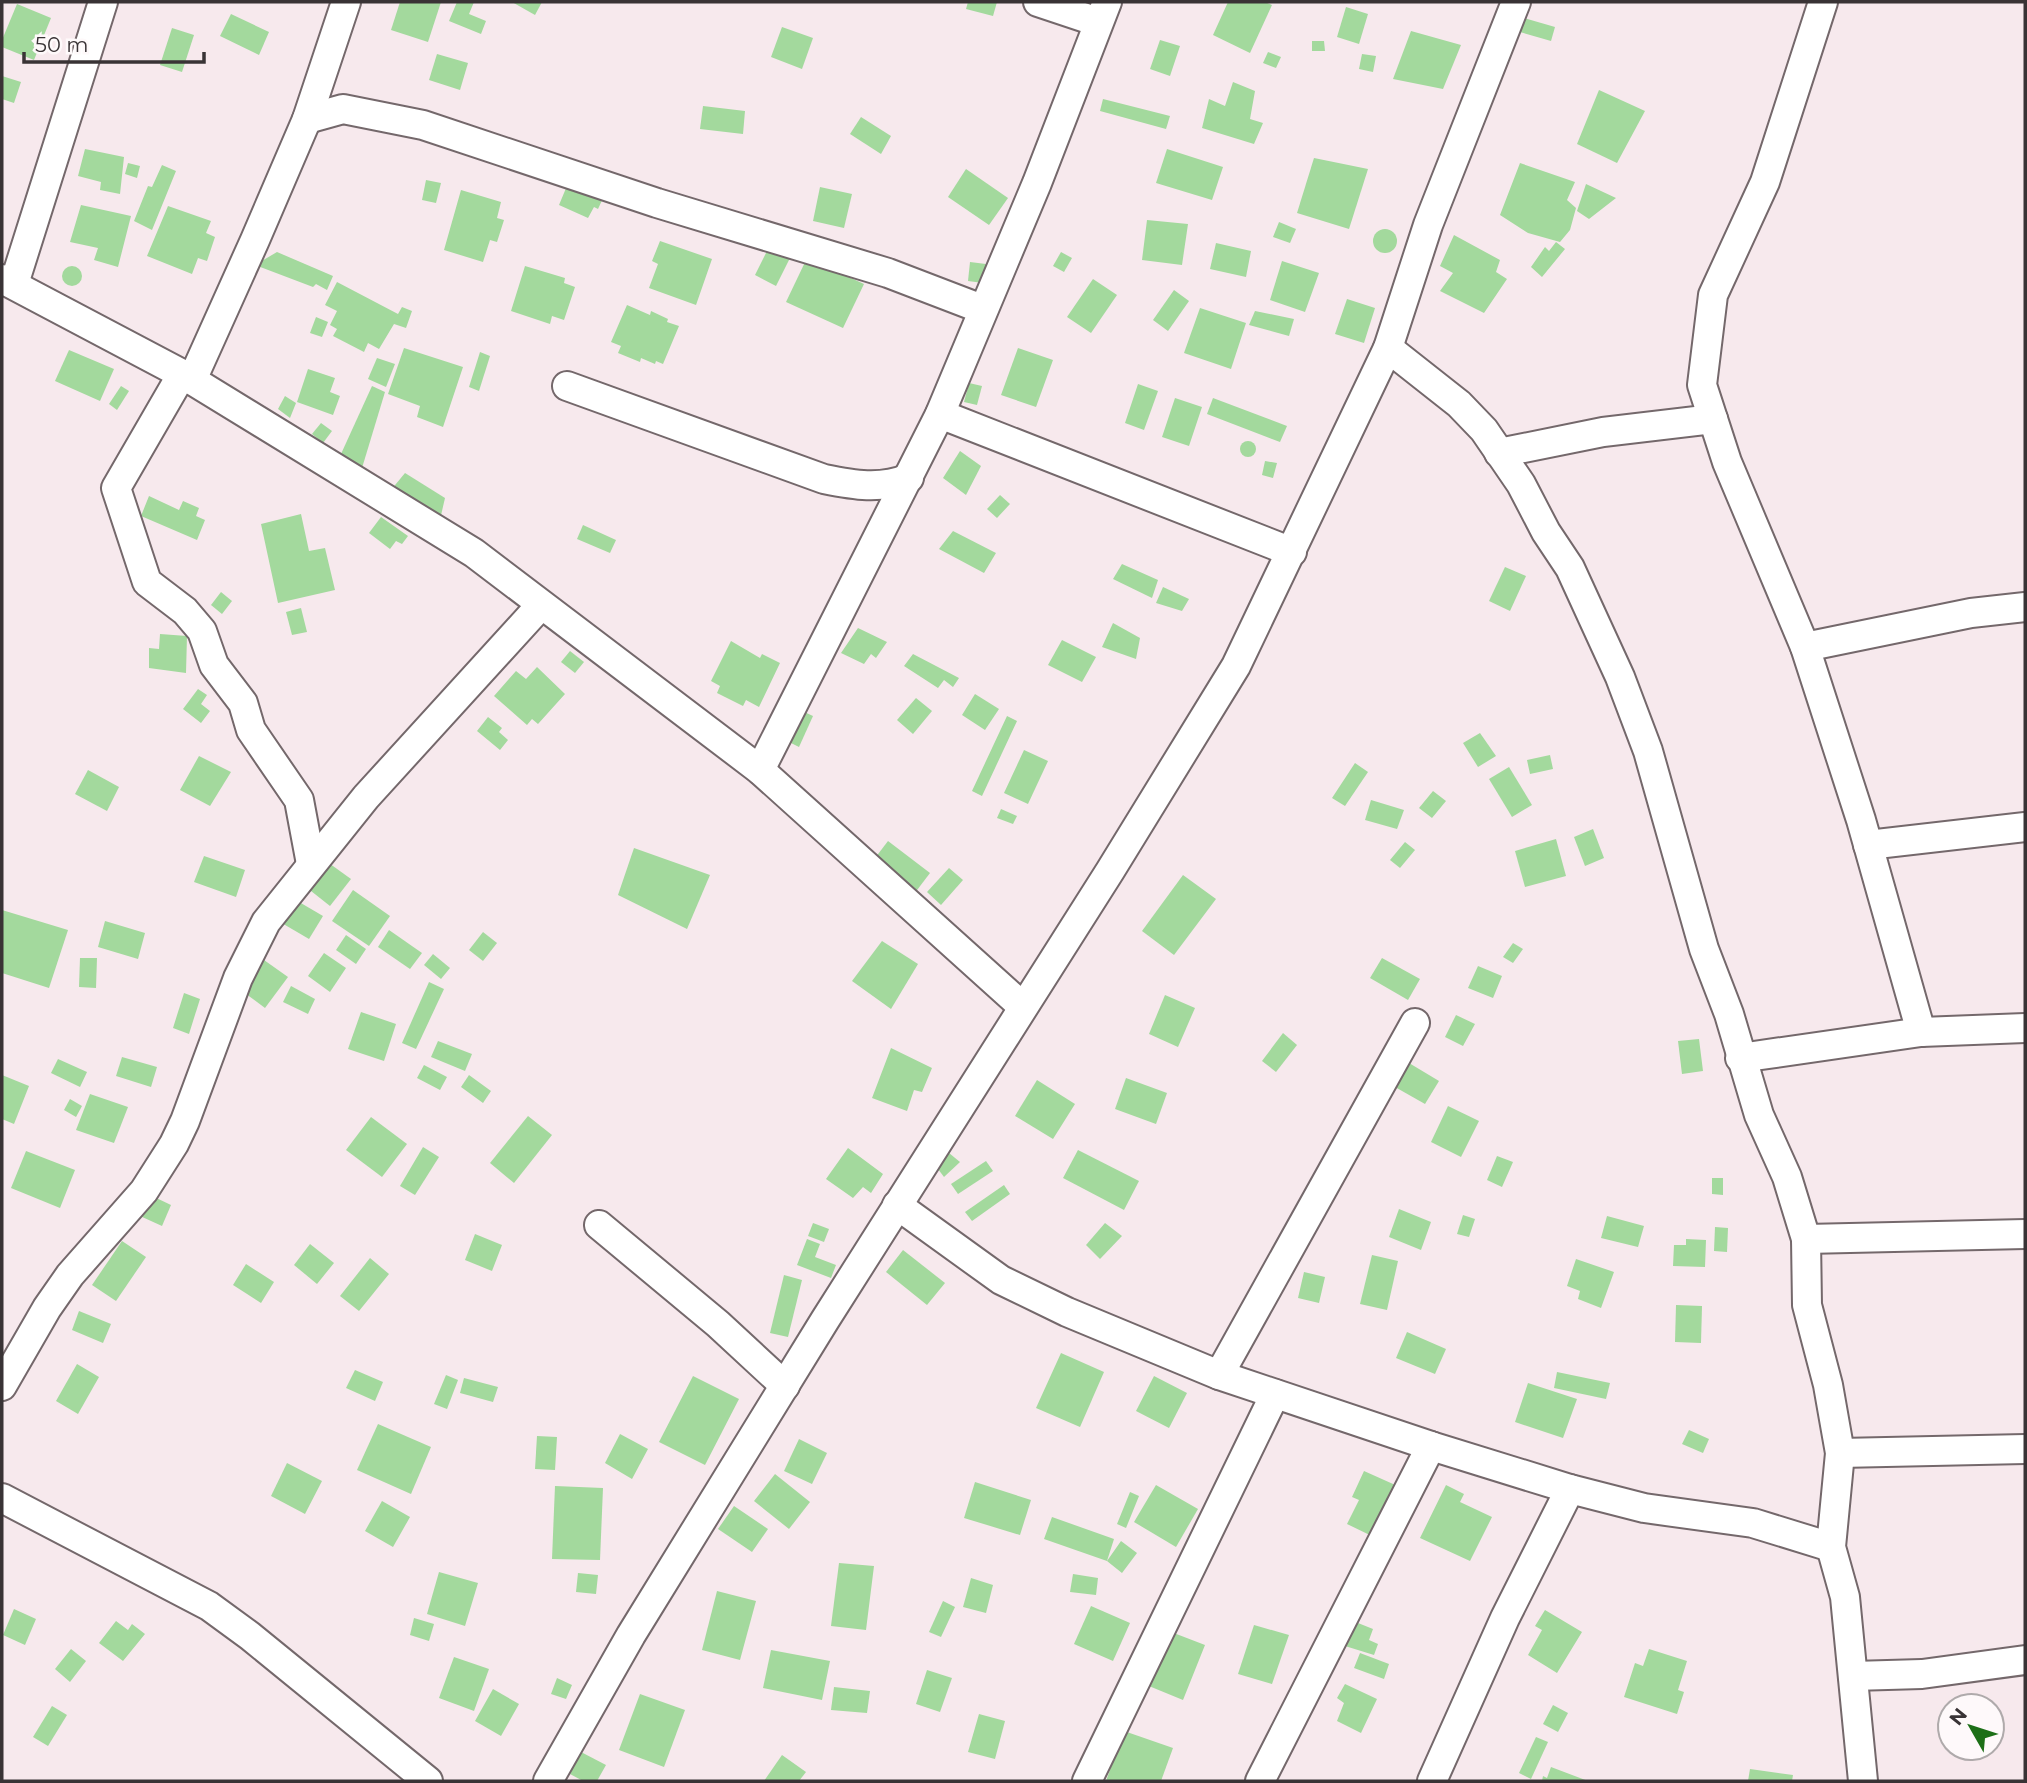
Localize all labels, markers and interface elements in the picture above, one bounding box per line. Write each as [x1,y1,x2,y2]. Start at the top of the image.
scale bar [24,21,205,65]
text: 50 m [35,32,89,57]
north arrow [1936,1692,2006,1762]
text: N [1944,1703,1972,1730]

